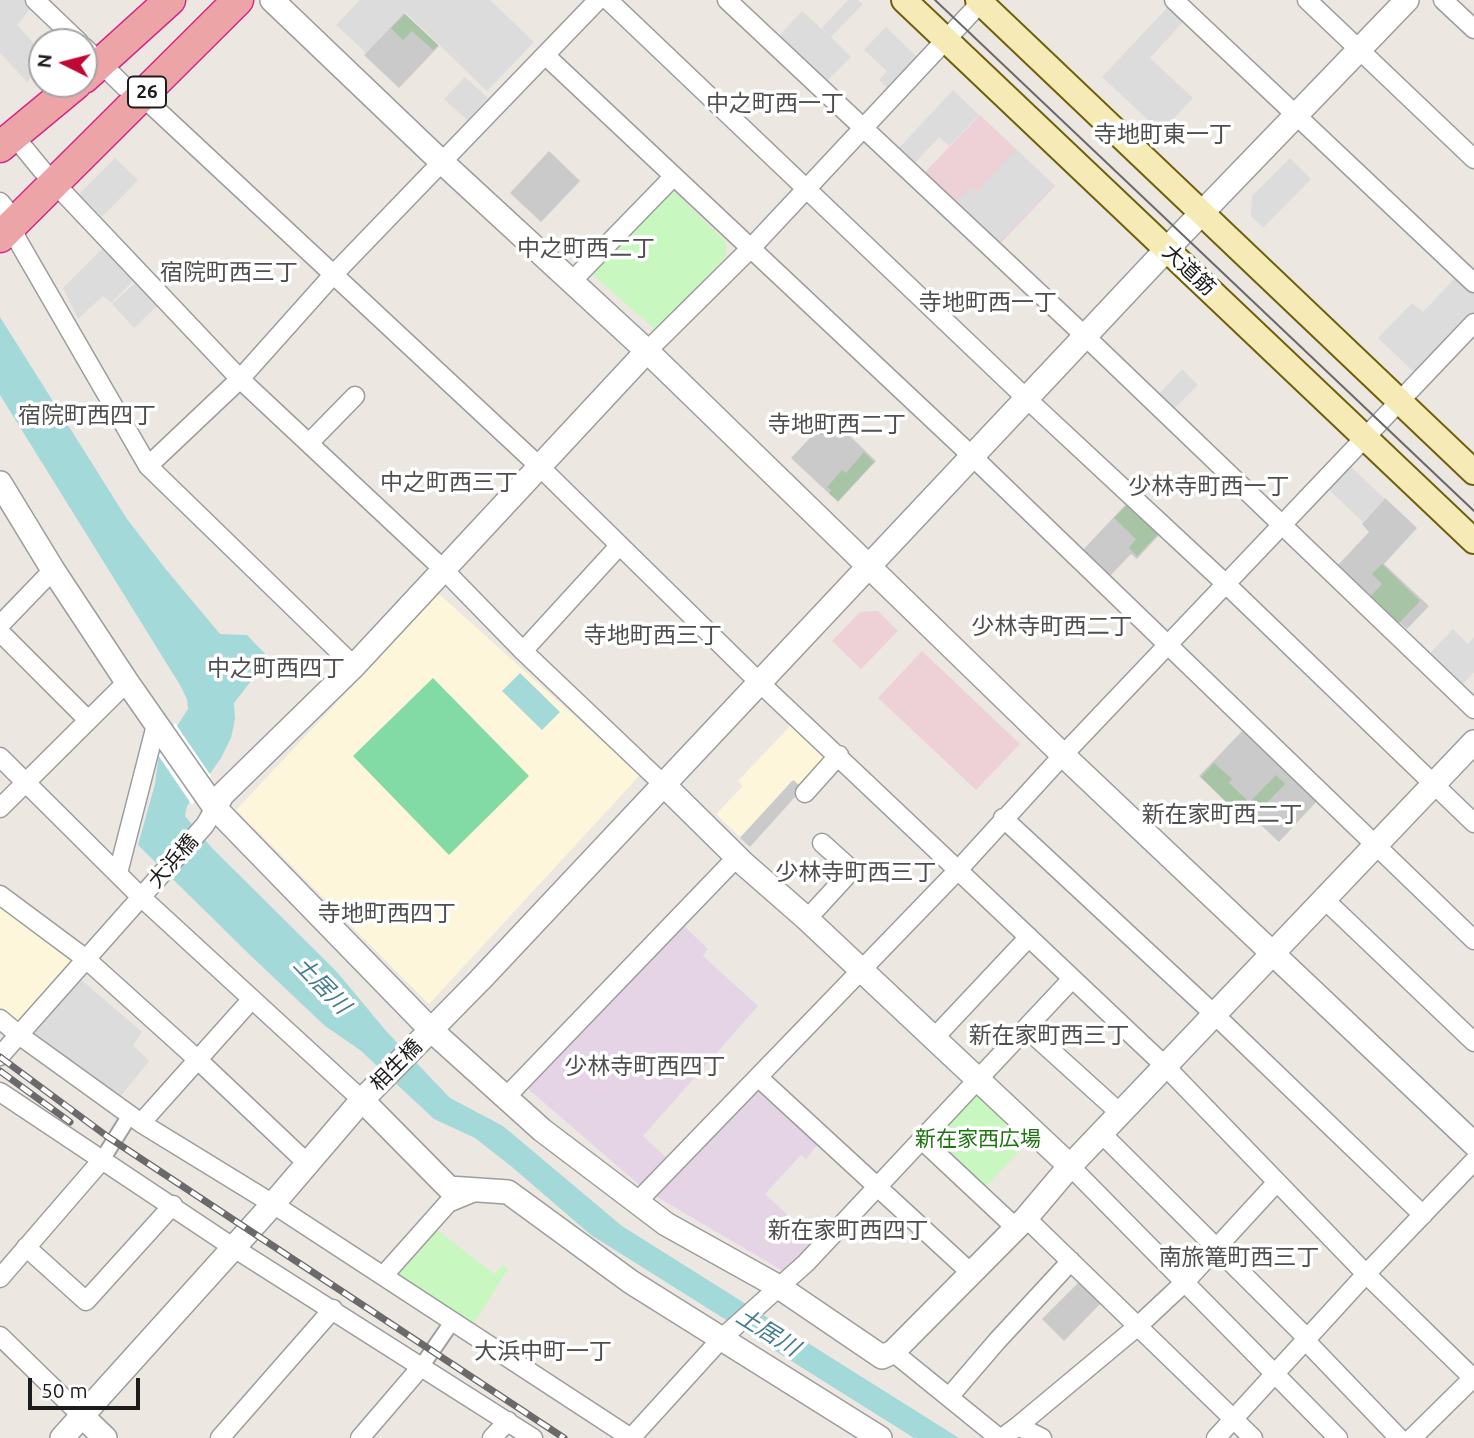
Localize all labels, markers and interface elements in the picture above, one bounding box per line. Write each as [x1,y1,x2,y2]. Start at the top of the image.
north arrow [28,28,98,98]
text: N [32,53,56,69]
road number: 26 [128,76,166,108]
district label: 中之町西一丁 [706,89,844,117]
district label: 寺地町東一丁 [1094,120,1232,148]
district label: 中之町西二丁 [517,234,655,262]
street label: 大道筋 [1157,239,1221,301]
district label: 宿院町西三丁 [160,258,298,286]
district label: 寺地町西一丁 [919,288,1057,316]
district label: 宿院町西四丁 [18,401,156,429]
district label: 寺地町西二丁 [768,410,906,438]
district label: 中之町西三丁 [380,468,518,496]
district label: 少林寺町西一丁 [1129,472,1289,500]
district label: 少林寺町西二丁 [972,612,1132,640]
district label: 寺地町西三丁 [584,621,722,649]
district label: 中之町西四丁 [207,654,345,682]
district label: 新在家町西二丁 [1142,800,1302,828]
street label: 大浜橋 [143,829,203,893]
district label: 少林寺町西三丁 [776,858,936,886]
district label: 寺地町西四丁 [318,899,456,927]
water label: 土居川 [288,951,356,1019]
district label: 新在家町西三丁 [969,1021,1129,1049]
street label: 相生橋 [365,1034,427,1096]
district label: 少林寺町西四丁 [565,1052,725,1080]
park label: 新在家西広場 [915,1126,1041,1152]
district label: 新在家町西四丁 [768,1216,928,1244]
district label: 南旅篭町西三丁 [1159,1243,1319,1271]
water label: 土居川 [731,1302,805,1362]
district label: 大浜中町一丁 [474,1337,612,1365]
scale bar [32,1364,144,1408]
text: 50 m [41,1378,88,1402]

